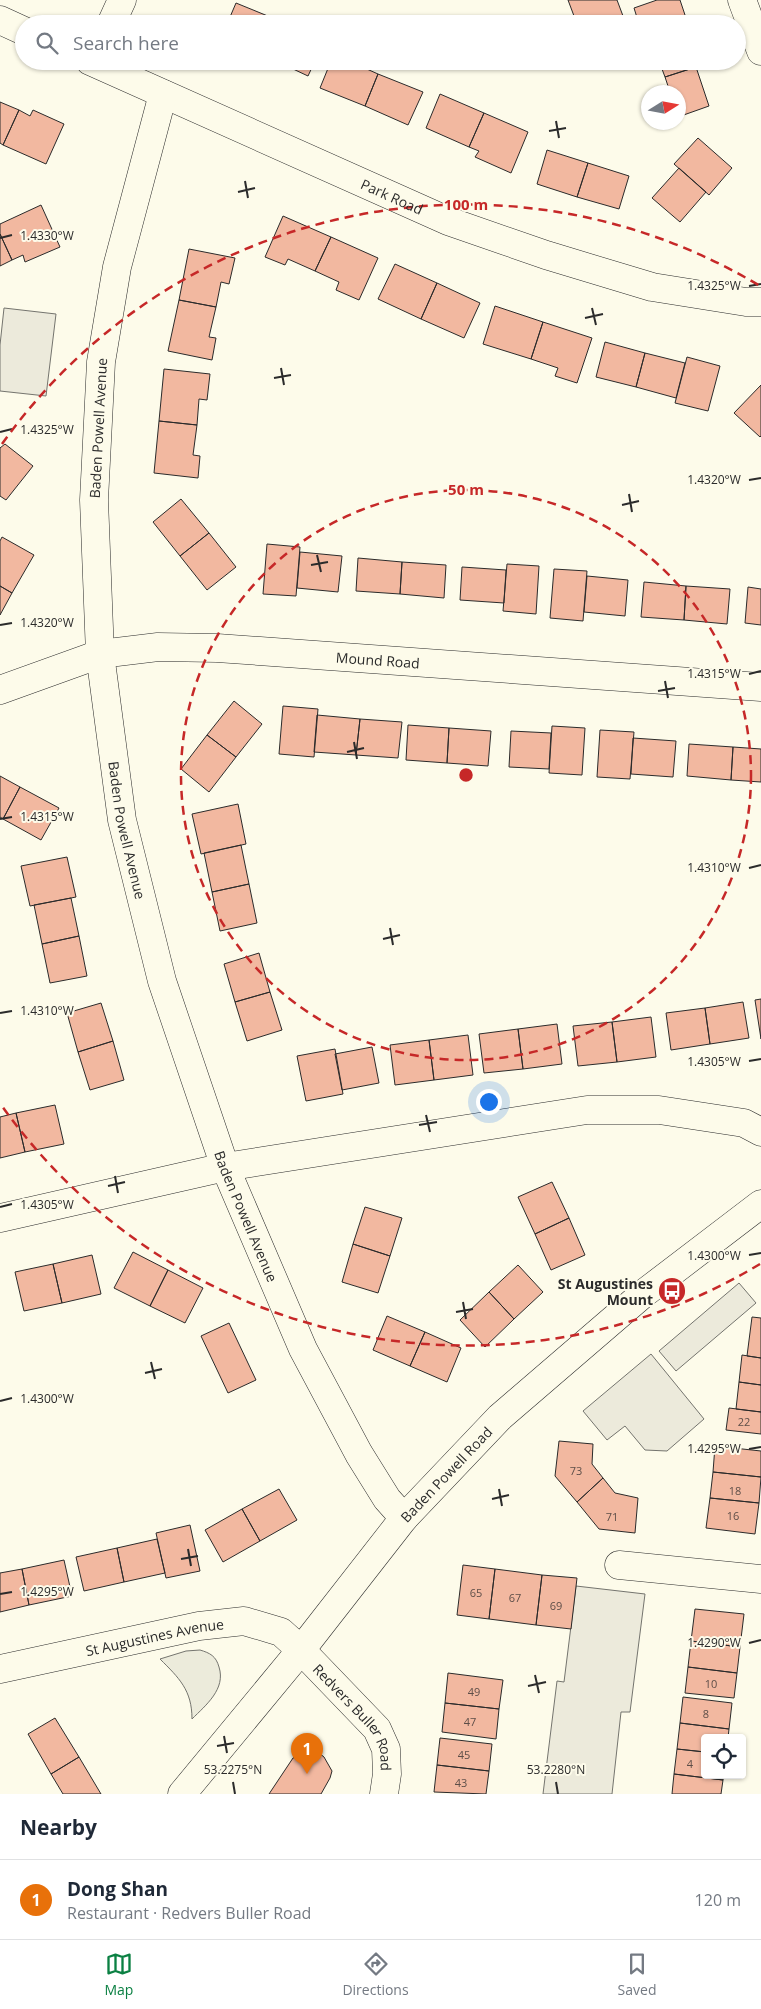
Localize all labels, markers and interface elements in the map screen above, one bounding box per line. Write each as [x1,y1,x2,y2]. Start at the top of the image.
search box [15,15,746,70]
icon: search [33,29,61,57]
text: Search here [73,30,179,56]
north arrow [641,85,686,130]
street label: Park Road [358,174,426,218]
text: 100 m [444,194,488,214]
text: 1.4330°W [20,227,74,244]
text: 1.4325°W [687,277,741,294]
street label: Baden Powell Avenue [85,357,111,499]
text: 1.4325°W [20,421,74,438]
text: 1.4320°W [687,471,741,488]
text: 50 m [448,479,484,499]
text: 1.4320°W [20,614,74,631]
street label: Mound Road [335,647,420,672]
text: 1.4315°W [687,665,741,682]
street label: Baden Powell Avenue [105,760,151,901]
centre of rings [457,766,475,784]
text: 1.4315°W [20,808,74,825]
text: 1.4310°W [687,859,741,876]
text: 1.4310°W [20,1002,74,1019]
text: 1.4305°W [687,1053,741,1070]
your location [476,1089,502,1115]
street label: Baden Powell Avenue [211,1148,283,1285]
text: 1.4305°W [20,1196,74,1213]
text: 1.4300°W [687,1247,741,1264]
place label: St Augustines Mount [558,1274,653,1309]
bus stop icon: St Augustines Mount [657,1276,687,1306]
text: 1.4300°W [20,1390,74,1407]
house number: 22 [738,1414,750,1429]
street label: Baden Powell Road [396,1422,496,1526]
text: 1.4295°W [687,1440,741,1457]
house number: 73 [570,1463,582,1478]
house number: 18 [729,1483,741,1498]
house number: 16 [727,1508,739,1523]
house number: 71 [606,1509,618,1524]
text: 1.4295°W [20,1583,74,1600]
house number: 65 [470,1585,482,1600]
house number: 67 [509,1590,521,1605]
house number: 69 [550,1598,562,1613]
street label: St Augustines Avenue [84,1614,225,1660]
text: 1.4290°W [687,1634,741,1651]
street label: Redvers Buller Road [309,1659,396,1771]
house number: 10 [705,1676,717,1691]
house number: 49 [468,1684,480,1699]
house number: 8 [703,1706,709,1721]
house number: 47 [464,1714,476,1729]
pin: 1 [291,1733,323,1774]
map controls [701,1734,746,1779]
button: locate [701,1734,746,1779]
house number: 45 [458,1747,470,1762]
house number: 4 [687,1756,694,1771]
text: 53.2275°N [204,1761,262,1778]
text: 53.2280°N [527,1761,585,1778]
house number: 43 [455,1775,467,1790]
text: Nearby [20,1813,97,1841]
text: Dong Shan [67,1876,168,1902]
text: 1 [31,1889,41,1911]
text: 120 m [695,1889,741,1911]
text: Restaurant · Redvers Buller Road [67,1902,311,1924]
tab: Map [104,1950,133,1999]
tab: Directions [342,1950,409,1999]
tab: Saved [618,1950,656,1999]

